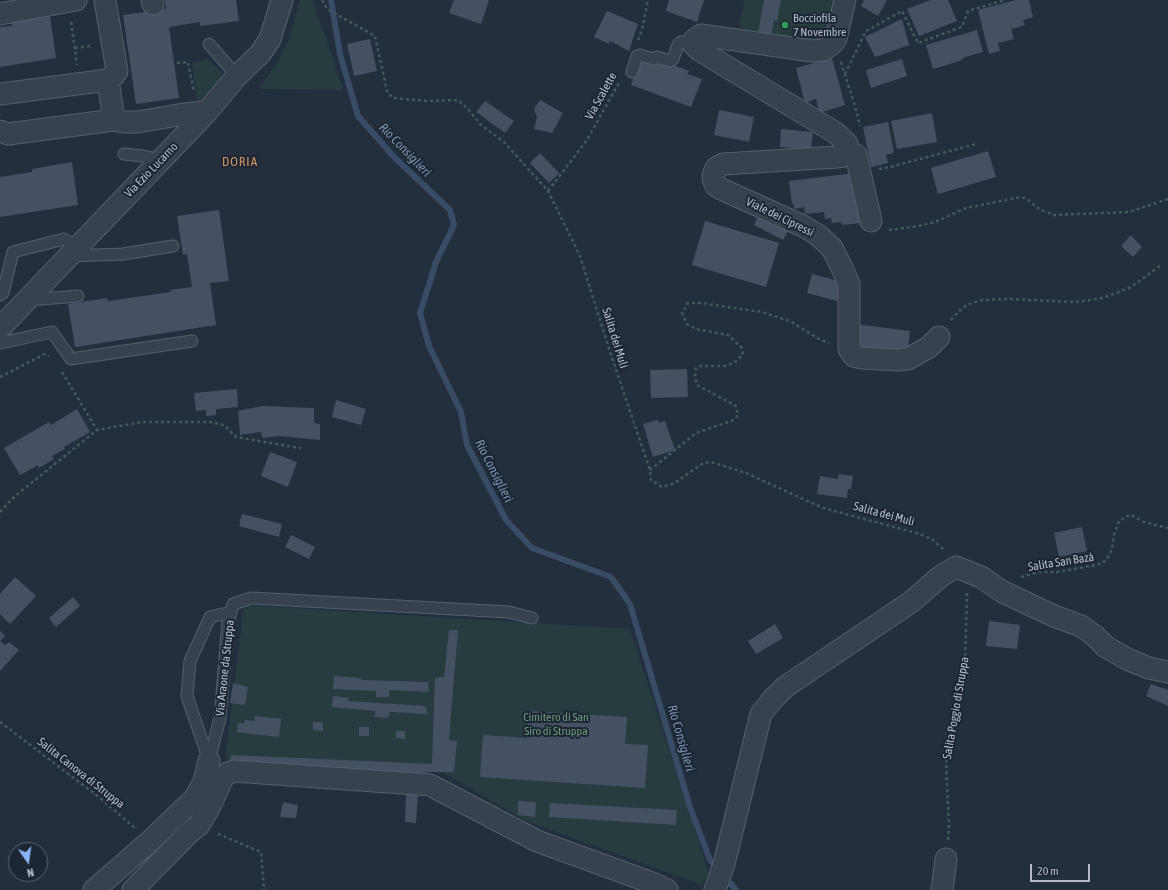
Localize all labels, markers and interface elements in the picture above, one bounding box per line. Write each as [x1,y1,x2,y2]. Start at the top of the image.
place label: Bocciofila 7 Novembre [793,11,846,39]
marker: Bocciofila 7 Novembre [780,20,790,30]
street label: Via Scalette [582,70,620,122]
water label: Rio Consiglieri [376,120,434,180]
street label: Via Ezio Lucarno [121,140,181,200]
district label: DORIA [222,154,258,170]
street label: Viale dei Cipressi [744,194,816,240]
street label: Salita dei Muli [599,306,631,370]
water label: Rio Consiglieri [471,437,517,505]
street label: Salita dei Muli [852,499,916,529]
street label: Salita San Bazà [1027,550,1095,574]
street label: Via Araone da Struppa [213,619,237,717]
street label: Salita Poggio di Struppa [940,656,972,760]
water label: Rio Consiglieri [664,703,698,773]
park label: Cimitero di San Siro di Struppa [523,710,589,738]
street label: Salita Canova di Struppa [35,735,127,811]
north arrow [8,842,48,882]
scale bar [1032,856,1092,882]
text: 20 m [1037,864,1059,878]
text: N [26,866,35,879]

